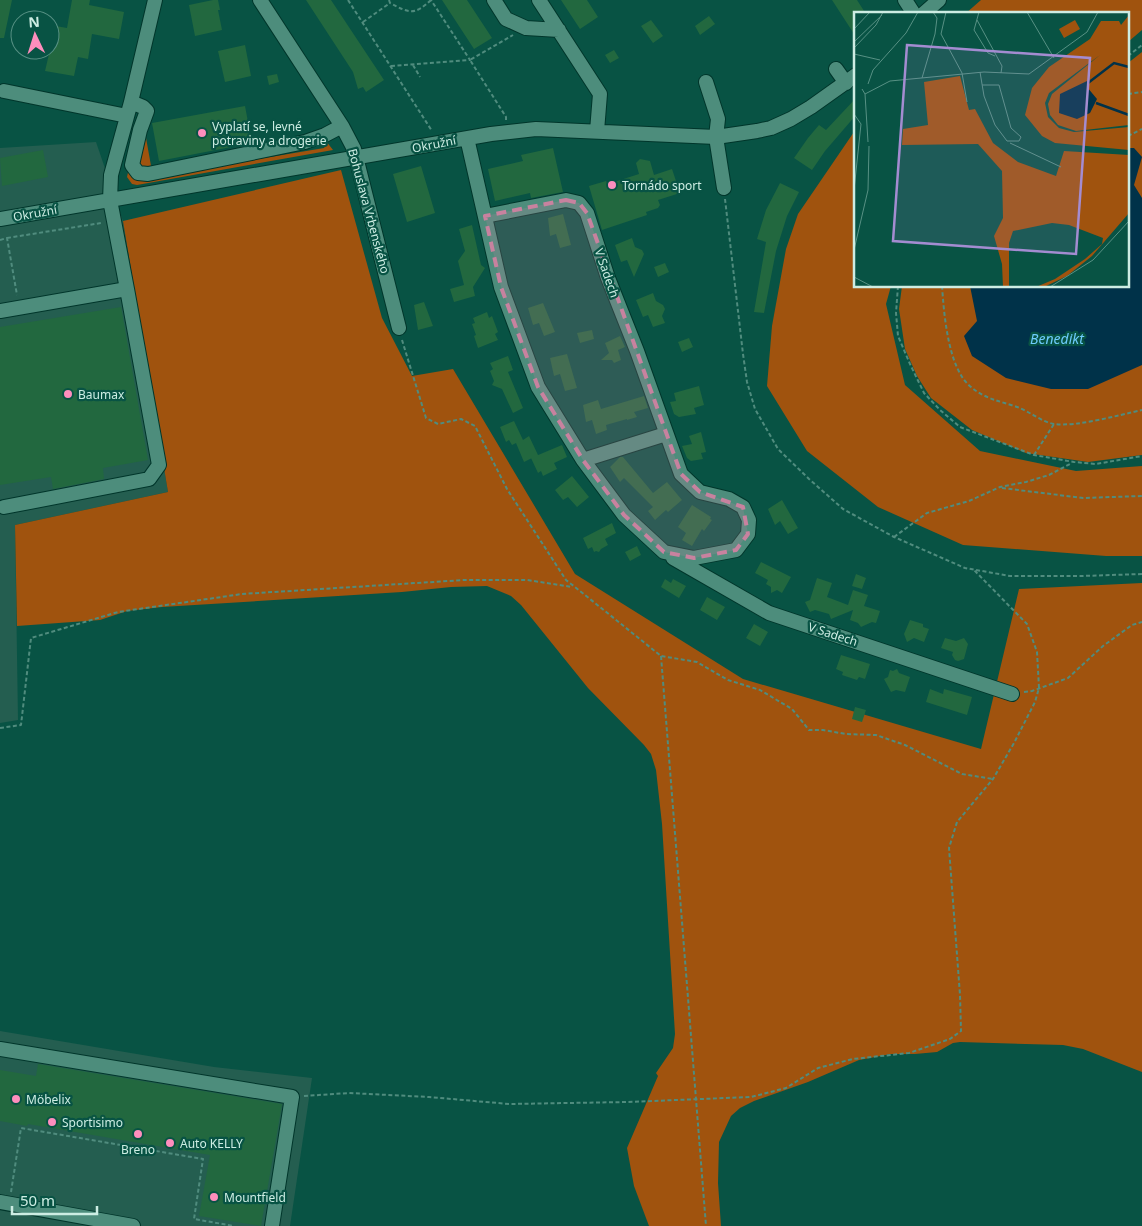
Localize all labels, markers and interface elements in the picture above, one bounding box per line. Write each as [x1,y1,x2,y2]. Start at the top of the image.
north arrow [10,10,60,60]
text: N [28,12,40,31]
inset map [854,12,1130,288]
place label: Vyplatí se, levné potraviny a drogerie [212,118,327,149]
marker: Vyplatí se, levné potraviny a drogerie [196,127,208,139]
street label: Okružní [411,131,458,157]
street label: Bohuslava Vrbenského [344,147,394,275]
place label: Tornádo sport [622,177,702,194]
marker: Tornádo sport [606,179,618,191]
street label: Okružní [12,201,59,225]
street label: V Sadech [591,246,623,300]
water label: Benedikt [1030,329,1085,348]
place label: Baumax [78,386,125,403]
marker: Baumax [62,388,74,400]
street label: V Sadech [806,618,860,650]
place label: Möbelix [26,1091,71,1108]
marker: Möbelix [10,1093,22,1105]
place label: Sportisimo [62,1114,123,1131]
marker: Sportisimo [46,1116,58,1128]
marker: Breno [132,1128,144,1140]
place label: Auto KELLY [180,1135,243,1152]
marker: Auto KELLY [164,1137,176,1149]
place label: Breno [121,1141,155,1158]
scale bar [12,1184,98,1216]
place label: Mountfield [224,1189,286,1206]
text: 50 m [20,1190,55,1210]
marker: Mountfield [208,1191,220,1203]

